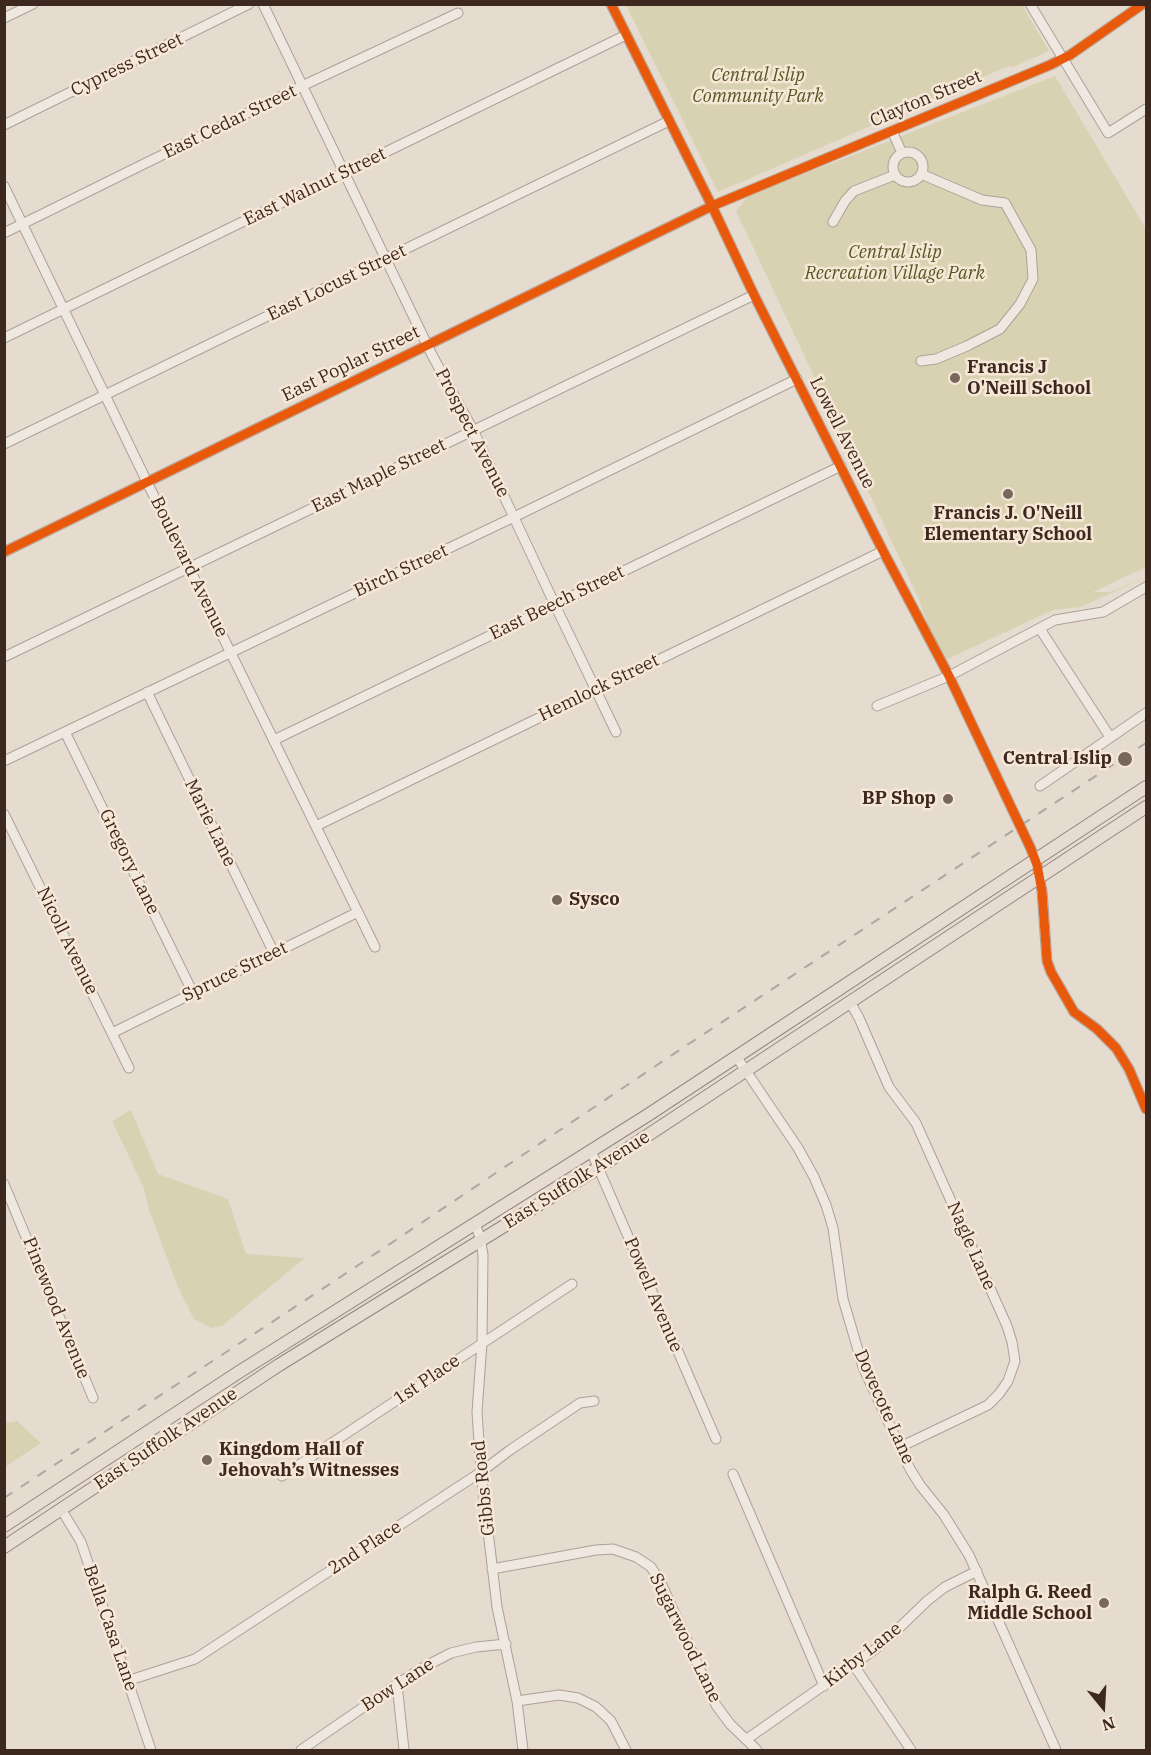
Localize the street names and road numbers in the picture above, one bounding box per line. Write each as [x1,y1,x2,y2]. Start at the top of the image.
street label: Cypress Street [67,29,187,101]
street label: Clayton Street [867,66,985,132]
street label: East Cedar Street [160,80,300,164]
street label: East Walnut Street [240,143,390,231]
street label: East Locust Street [264,240,410,326]
street label: East Poplar Street [279,321,423,407]
street label: Prospect Avenue [430,365,514,501]
street label: Lowell Avenue [805,374,879,492]
street label: East Maple Street [308,434,450,518]
street label: Boulevard Avenue [146,493,232,641]
street label: Birch Street [351,540,451,602]
street label: East Beech Street [486,561,628,645]
street label: Hemlock Street [535,650,663,726]
street label: Marie Lane [180,776,240,870]
street label: Gregory Lane [94,806,164,918]
street label: Nicoll Avenue [32,884,102,998]
street label: Spruce Street [179,937,291,1007]
street label: East Suffolk Avenue [500,1126,654,1234]
street label: Nagle Lane [942,1199,1000,1293]
street label: Pinewood Avenue [18,1234,94,1382]
street label: Powell Avenue [619,1234,687,1356]
street label: Dovecote Lane [849,1346,919,1468]
street label: 1st Place [390,1350,464,1410]
street label: East Suffolk Avenue [90,1383,242,1495]
street label: Gibbs Road [468,1439,500,1537]
street label: 2nd Place [324,1516,406,1580]
street label: Bella Casa Lane [78,1562,142,1694]
street label: Sugarwood Lane [644,1570,726,1706]
street label: Kirby Lane [820,1618,906,1692]
street label: Bow Lane [358,1654,438,1716]

